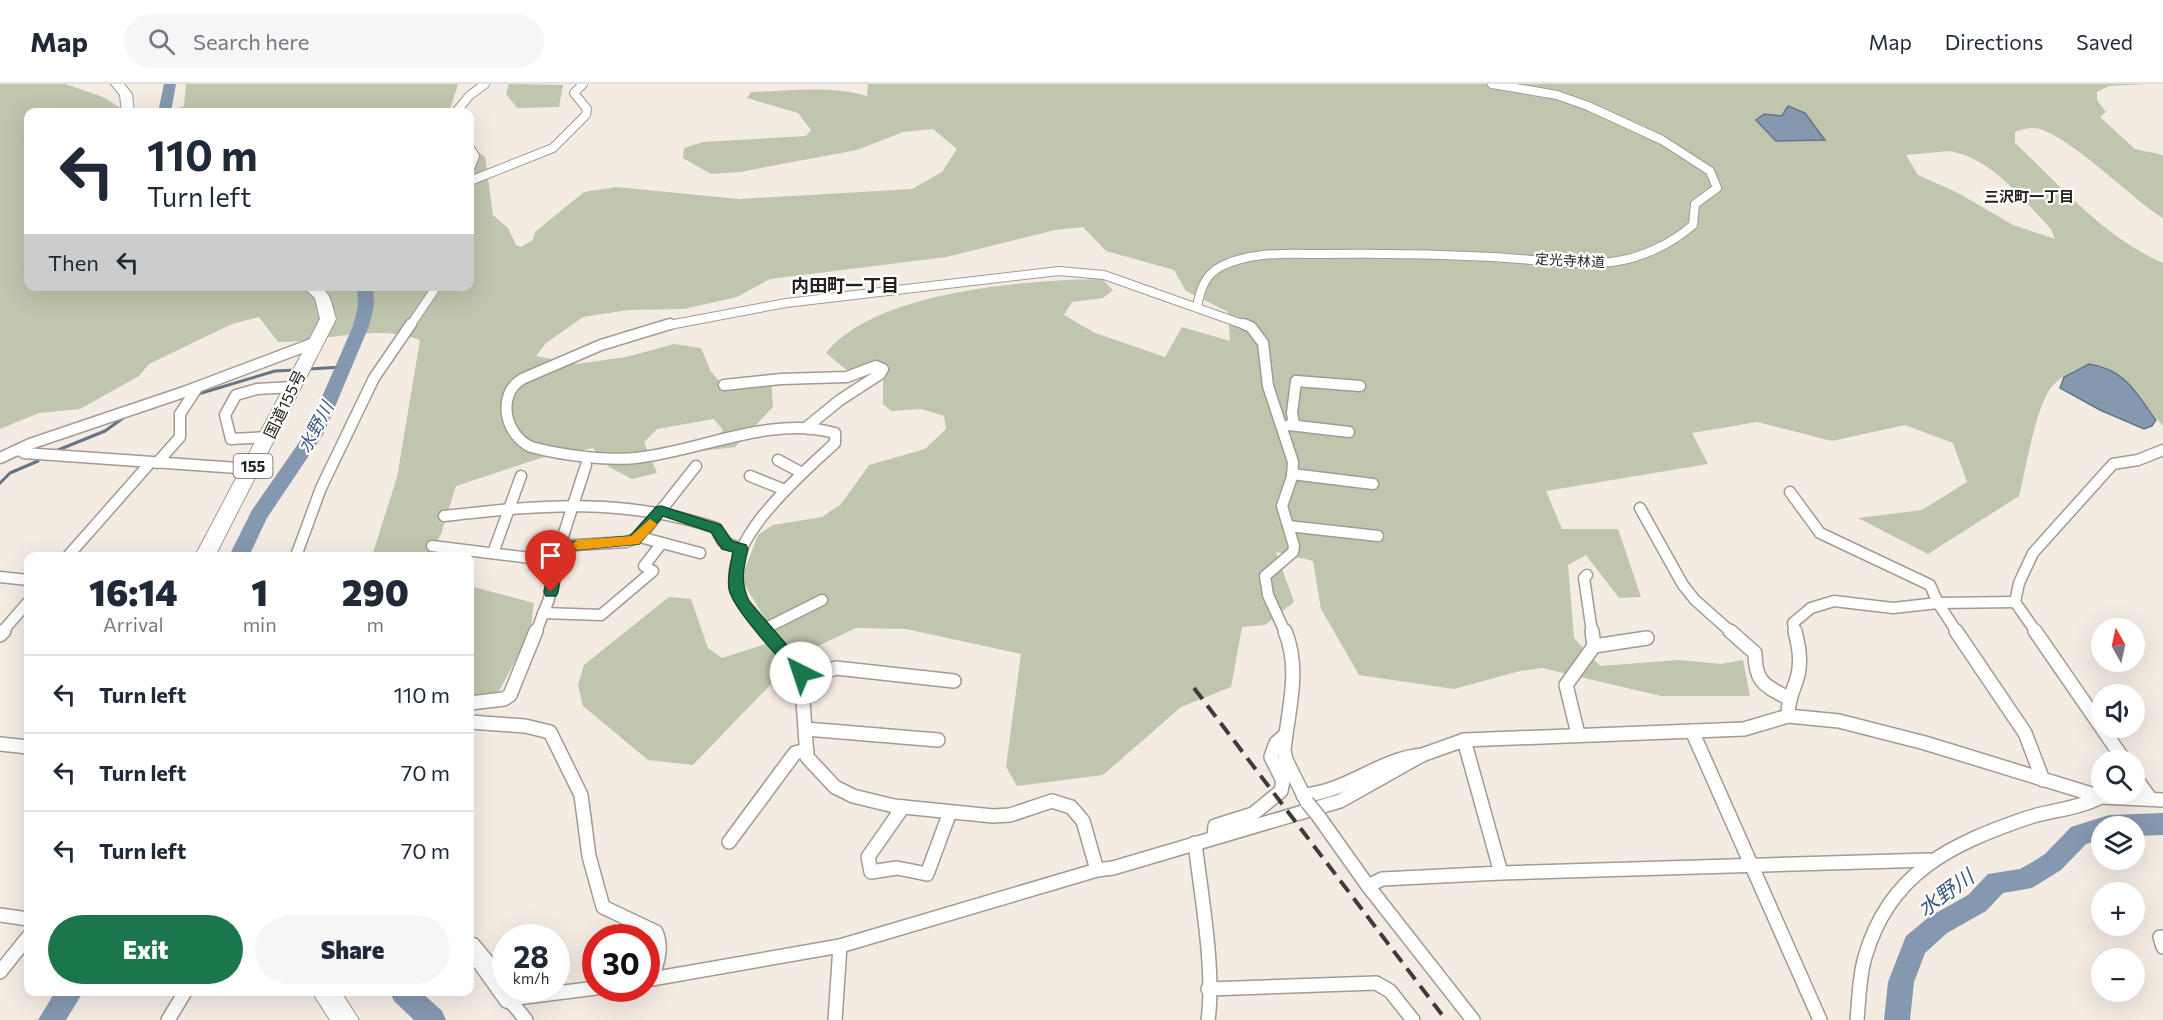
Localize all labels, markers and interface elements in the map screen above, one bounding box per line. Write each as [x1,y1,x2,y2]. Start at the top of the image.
search box [124,14,544,68]
text: Map [30,24,88,58]
icon: search [145,25,178,58]
text: Search here [193,28,309,55]
text: Map [1869,29,1912,54]
text: Directions [1945,29,2043,54]
text: Saved [2076,29,2133,54]
text: 110 m [147,128,258,180]
icon: left [48,132,126,210]
text: Turn left [147,180,251,213]
district label: 三沢町一丁目 [1984,187,2074,205]
icon: left [111,246,144,279]
text: Then [48,249,99,276]
street label: 定光寺林道 [1535,250,1605,270]
district label: 内田町一丁目 [791,274,899,296]
street label: 国道155号 [259,367,309,441]
water label: 水野川 [293,396,338,456]
road number: 155 [234,454,272,478]
pin [525,530,576,592]
icon: arrive [534,539,567,572]
text: 16:14 [89,569,178,613]
text: 1 [251,569,268,613]
text: 290 [342,569,409,613]
text: Arrival [103,612,164,636]
text: min [243,612,277,636]
text: m [367,612,384,636]
north arrow [2091,618,2145,672]
map controls [2091,618,2145,1002]
position arrow [769,641,833,705]
icon: left [48,678,81,711]
text: Turn left [99,681,186,708]
text: 110 m [393,681,450,708]
button: sound [2091,684,2145,738]
button: search [2091,750,2145,804]
icon: left [48,756,81,789]
text: Turn left [99,759,186,786]
text: 70 m [401,759,450,786]
button: layers [2091,816,2145,870]
icon: left [48,834,81,867]
text: Turn left [99,837,186,864]
text: 70 m [401,837,450,864]
water label: 水野川 [1912,862,1979,921]
button: + [2091,882,2145,936]
button: Exit [48,915,243,984]
button: Share [255,915,450,984]
speed limit sign: 30 [582,924,660,1002]
text: 28 [513,937,549,974]
button: − [2091,948,2145,1002]
text: km/h [513,969,549,987]

